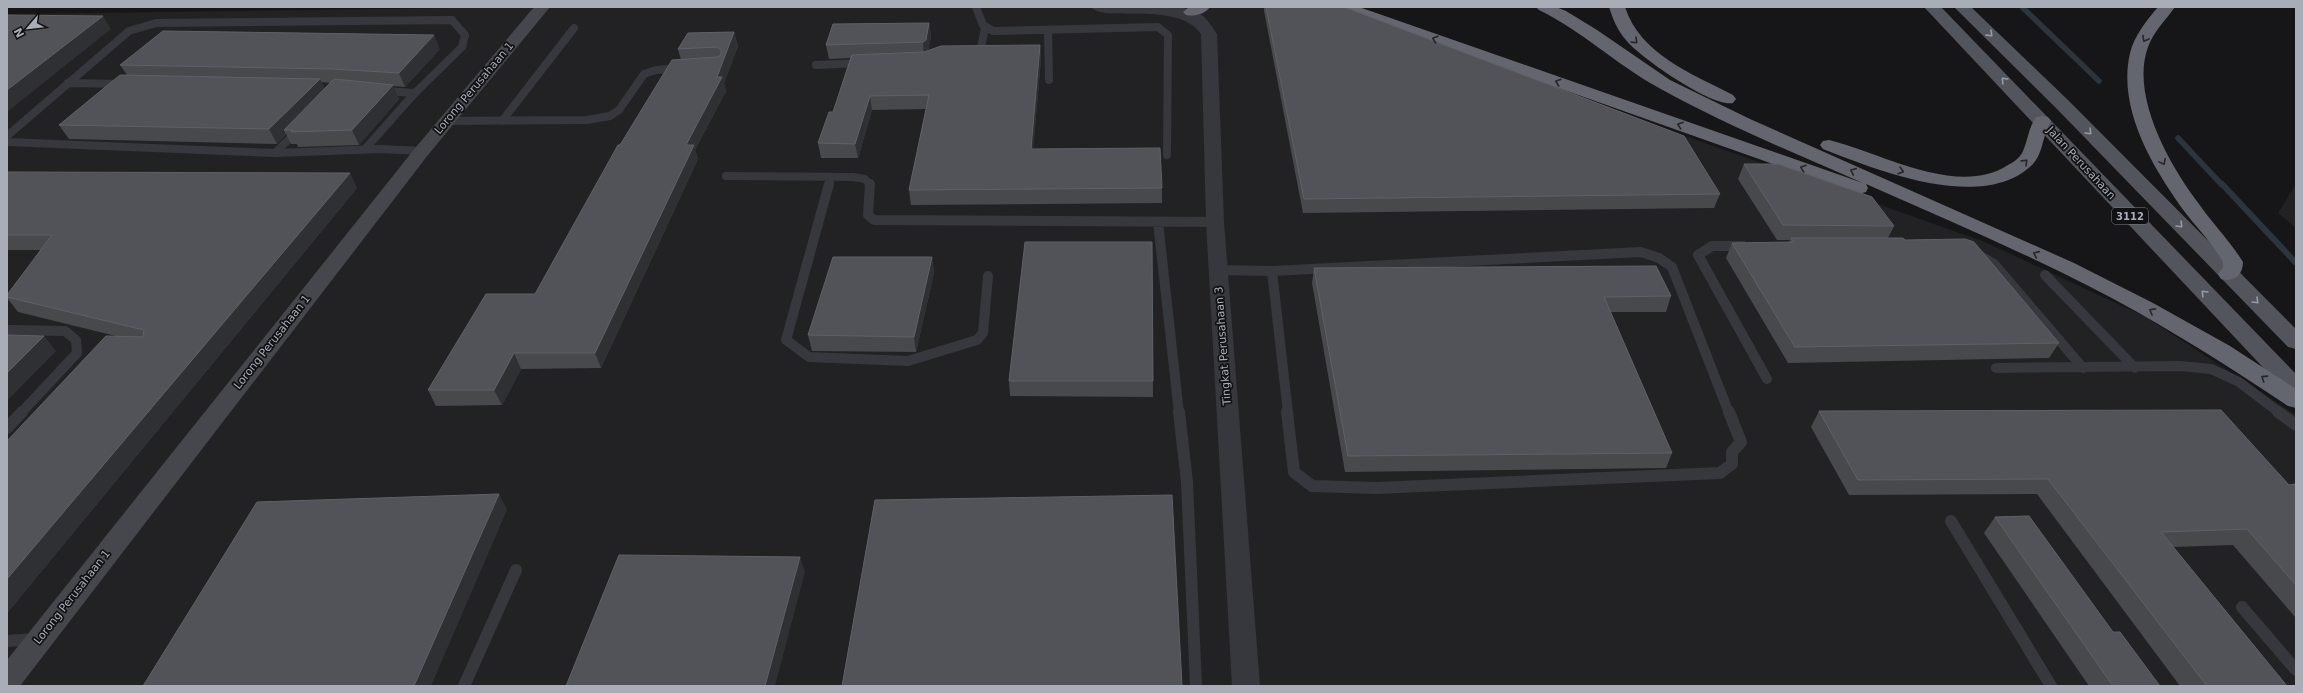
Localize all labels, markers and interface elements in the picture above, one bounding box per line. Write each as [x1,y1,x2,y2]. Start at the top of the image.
north arrow [8,8,48,48]
text: N [12,25,28,40]
one-way arrow [1985,29,1993,37]
one-way arrow [2142,34,2149,42]
one-way arrow [1432,35,1439,44]
one-way arrow [1630,36,1638,43]
street label: Lorong Perusahaan 1 [432,39,516,137]
one-way arrow [2002,77,2009,85]
one-way arrow [1554,78,1561,87]
one-way arrow [1677,122,1684,130]
street label: Jalan Perusahaan [2043,123,2118,202]
one-way arrow [2085,127,2092,135]
one-way arrow [2158,158,2165,165]
one-way arrow [2020,159,2028,167]
one-way arrow [1799,165,1806,173]
one-way arrow [1897,166,1904,175]
one-way arrow [1850,168,1857,176]
road number: 3112 [2112,208,2148,224]
one-way arrow [2175,220,2183,228]
one-way arrow [2032,251,2040,259]
street label: Tingkat Perusahaan 3 [1212,286,1234,407]
one-way arrow [2201,290,2209,298]
street label: Lorong Perusahaan 1 [231,292,313,392]
one-way arrow [2251,296,2259,304]
one-way arrow [2149,308,2156,316]
one-way arrow [2261,376,2268,383]
street label: Lorong Perusahaan 1 [31,547,113,647]

